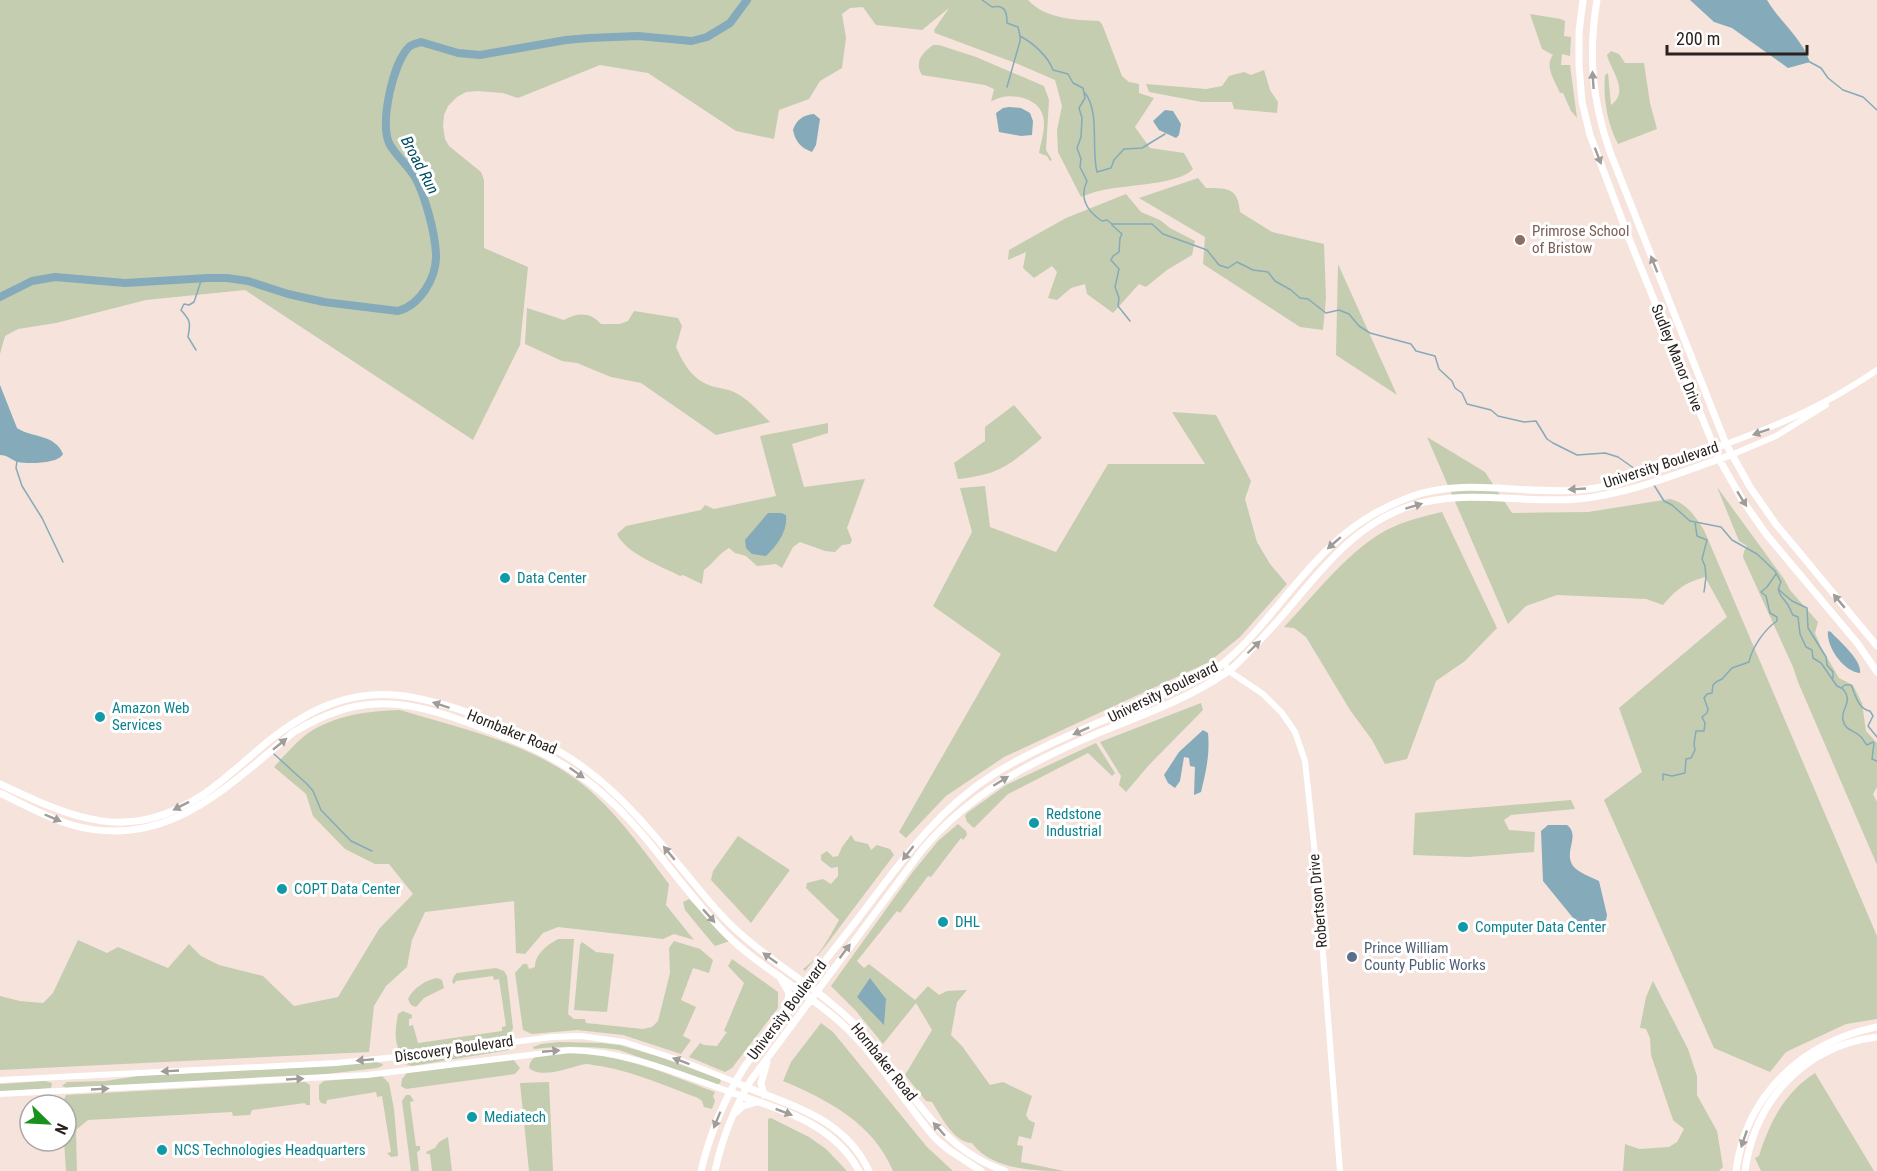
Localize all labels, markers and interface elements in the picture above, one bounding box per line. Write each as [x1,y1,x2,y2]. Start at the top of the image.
scale bar [1667,18,1806,56]
text: 200 m [1676,28,1720,49]
one-way arrow [1588,70,1598,89]
water label: Broad Run [397,133,443,197]
one-way arrow [1593,147,1603,165]
place label: Primrose School of Bristow [1532,222,1629,257]
marker: Primrose School of Bristow [1513,233,1527,247]
one-way arrow [1649,255,1659,273]
street label: Sudley Manor Drive [1647,302,1707,414]
one-way arrow [1752,428,1770,437]
street label: University Boulevard [1601,438,1721,492]
one-way arrow [1567,485,1586,494]
one-way arrow [1737,491,1748,507]
one-way arrow [1405,501,1423,510]
one-way arrow [1326,537,1342,550]
place label: Data Center [517,569,587,587]
marker: Data Center [498,571,512,585]
one-way arrow [1833,593,1846,609]
one-way arrow [1247,640,1261,654]
street label: University Boulevard [1105,658,1221,726]
place label: Amazon Web Services [112,699,189,734]
one-way arrow [432,700,450,709]
street label: Hornbaker Road [465,706,559,758]
marker: Amazon Web Services [93,710,107,724]
one-way arrow [1072,727,1090,736]
one-way arrow [273,738,288,750]
one-way arrow [569,767,585,779]
one-way arrow [993,775,1009,786]
one-way arrow [173,801,190,811]
place label: Redstone Industrial [1046,805,1102,840]
one-way arrow [44,814,62,823]
marker: Redstone Industrial [1027,816,1041,830]
one-way arrow [902,845,914,860]
one-way arrow [664,846,676,861]
street label: Robertson Drive [1305,853,1331,949]
place label: COPT Data Center [294,880,401,898]
marker: COPT Data Center [275,882,289,896]
one-way arrow [702,908,716,923]
place label: DHL [955,913,980,931]
marker: DHL [936,915,950,929]
place label: Computer Data Center [1475,918,1607,936]
marker: Computer Data Center [1456,920,1470,934]
place label: Prince William County Public Works [1364,939,1486,974]
one-way arrow [839,944,851,959]
marker: Prince William County Public Works [1345,950,1359,964]
one-way arrow [763,952,779,964]
street label: University Boulevard [744,957,830,1063]
street label: Hornbaker Road [847,1019,921,1105]
street label: Discovery Boulevard [394,1032,514,1066]
one-way arrow [542,1046,561,1056]
one-way arrow [355,1055,374,1065]
one-way arrow [672,1055,690,1065]
one-way arrow [161,1067,180,1076]
one-way arrow [286,1075,305,1084]
one-way arrow [91,1085,110,1094]
north arrow [18,1093,78,1153]
one-way arrow [776,1107,794,1117]
place label: Mediatech [484,1108,546,1126]
marker: Mediatech [465,1110,479,1124]
one-way arrow [712,1111,721,1129]
text: N [51,1121,72,1137]
one-way arrow [933,1122,946,1137]
one-way arrow [1739,1130,1748,1148]
place label: NCS Technologies Headquarters [174,1141,366,1159]
marker: NCS Technologies Headquarters [155,1143,169,1157]

